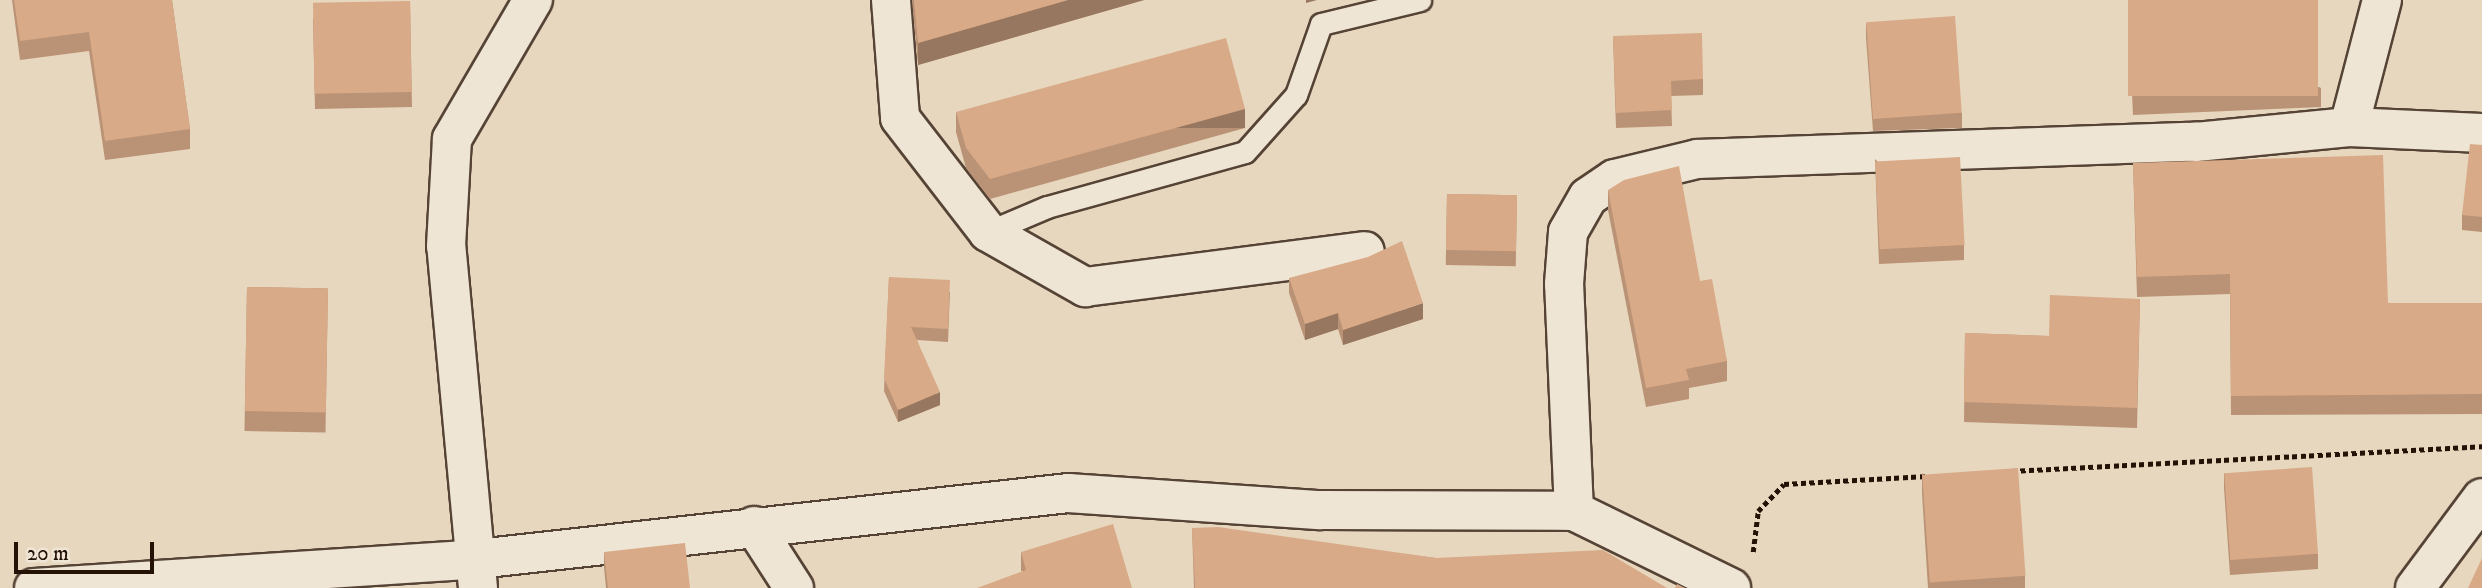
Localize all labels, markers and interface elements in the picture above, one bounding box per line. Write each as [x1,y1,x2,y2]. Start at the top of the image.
scale bar [18,528,158,572]
text: 20 m [27,541,69,567]

